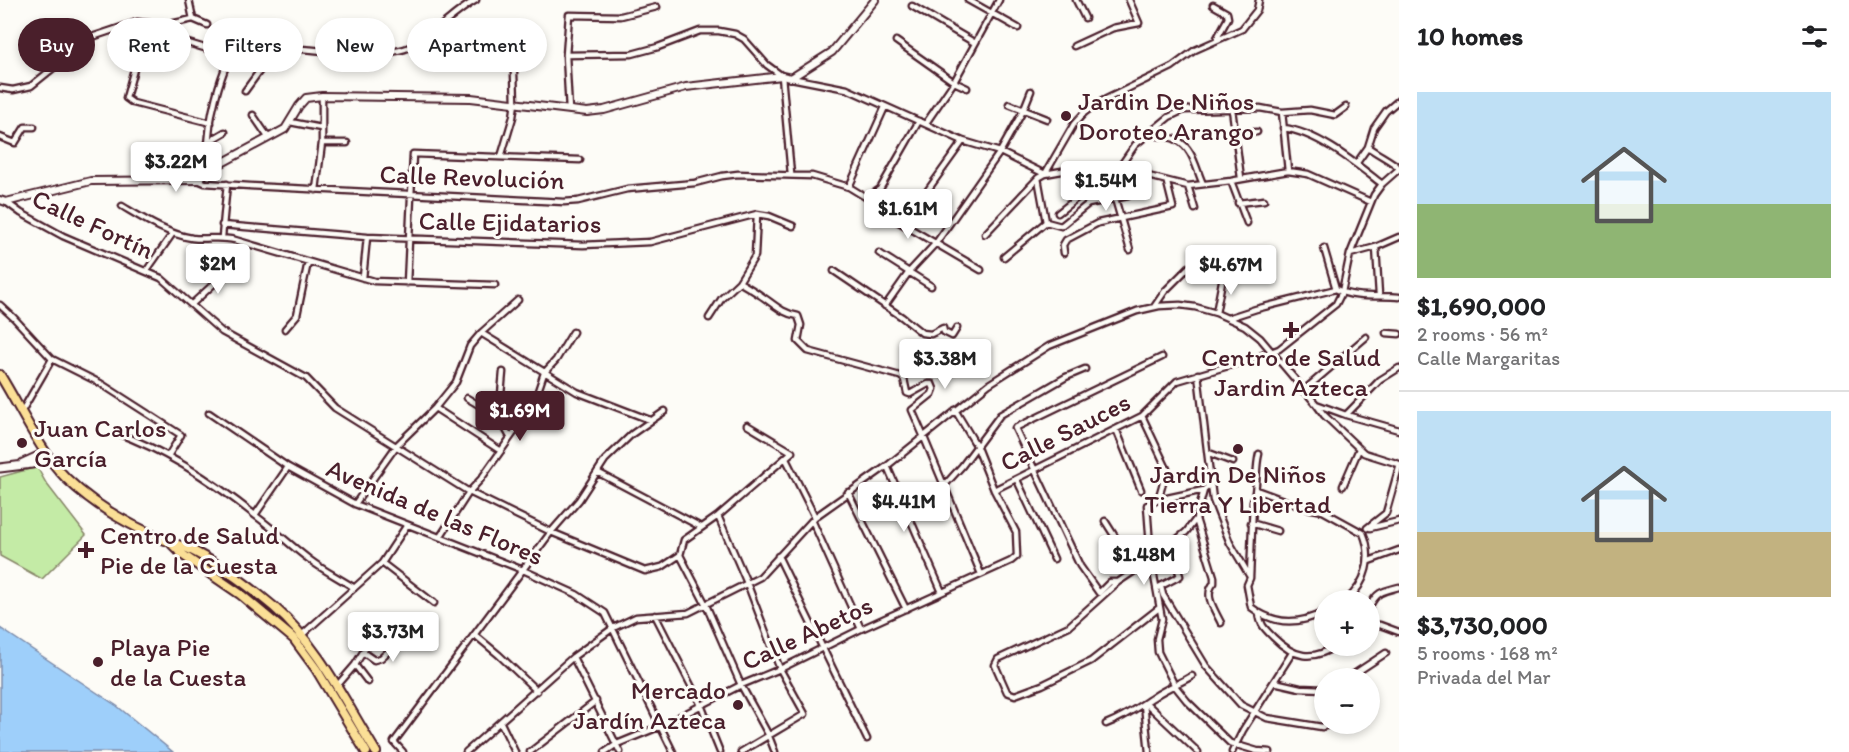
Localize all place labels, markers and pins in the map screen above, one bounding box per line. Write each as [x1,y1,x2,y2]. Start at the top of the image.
place label: Jardin De Niños Doroteo Arango [1078,85,1254,147]
marker: Jardin De Niños Doroteo Arango [1059,109,1073,123]
pin: $3.22M [127,142,225,193]
pin: $1.54M [1057,161,1155,212]
pin: $1.61M [859,189,957,240]
pin: $2M [189,244,247,295]
pin: $4.67M [1182,245,1280,296]
marker: Centro de Salud Jardin Azteca [1282,321,1300,339]
pin: $3.38M [896,339,994,390]
place label: Centro de Salud Jardin Azteca [1201,341,1381,403]
pin: $1.69M [471,391,569,442]
place label: Juan Carlos García [34,412,166,474]
marker: Juan Carlos García [15,436,29,450]
marker: Jardin De Niños Tierra Y Libertad [1231,442,1245,456]
place label: Jardin De Niños Tierra Y Libertad [1145,458,1332,520]
pin: $4.41M [855,482,953,533]
place label: Centro de Salud Pie de la Cuesta [100,519,280,581]
pin: $1.48M [1095,535,1193,586]
marker: Centro de Salud Pie de la Cuesta [77,541,95,559]
pin: $3.73M [344,612,442,663]
place label: Playa Pie de la Cuesta [110,631,247,693]
marker: Playa Pie de la Cuesta [91,655,105,669]
place label: Mercado Jardín Azteca [573,674,726,736]
marker: Mercado Jardín Azteca [731,698,745,712]

